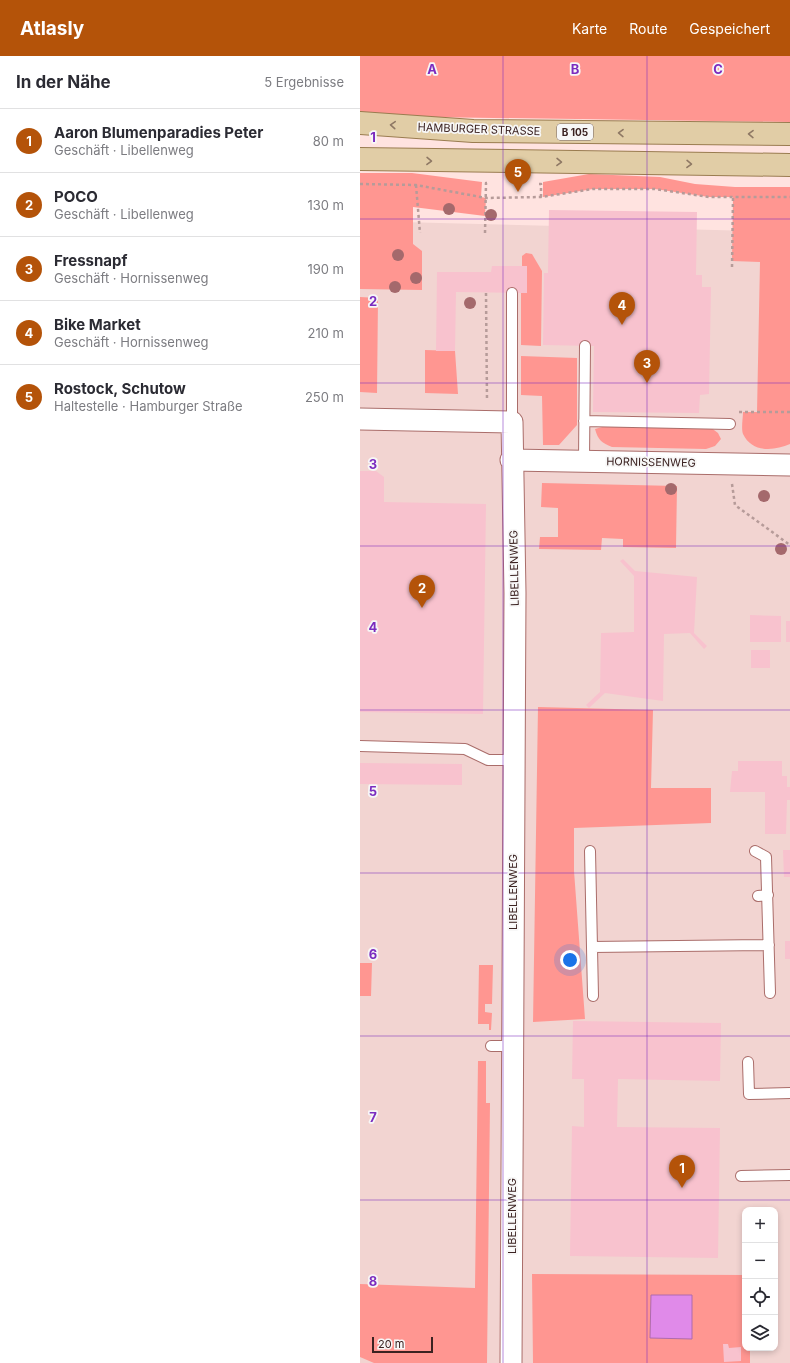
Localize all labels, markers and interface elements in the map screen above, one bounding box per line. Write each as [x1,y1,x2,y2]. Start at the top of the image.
text: Atlasly [20,17,84,40]
text: Karte [572,20,607,37]
text: Route [629,20,667,37]
text: Gespeichert [689,20,770,37]
text: A [427,61,437,77]
text: B [571,61,580,77]
text: C [713,61,723,77]
text: In der Nähe [16,72,111,92]
text: 5 Ergebnisse [264,74,344,90]
street label: HAMBURGER STRASSE [417,120,541,138]
one-way arrow [390,121,396,130]
text: Aaron Blumenparadies Peter [54,123,263,142]
road number: B 105 [557,124,593,140]
text: 1 [370,129,376,145]
one-way arrow [618,129,624,137]
one-way arrow [748,130,754,138]
text: 1 [26,133,32,149]
text: 80 m [313,133,344,149]
text: Geschäft · Libellenweg [54,142,194,158]
one-way arrow [426,156,432,165]
one-way arrow [556,158,562,166]
pin: 5 [505,159,531,192]
one-way arrow [686,160,692,168]
text: POCO [54,187,98,206]
text: 2 [25,197,33,213]
text: 130 m [307,197,344,213]
text: Geschäft · Libellenweg [54,206,194,222]
text: Fressnapf [54,251,127,270]
text: 3 [25,261,33,277]
text: 190 m [307,261,344,277]
text: Geschäft · Hornissenweg [54,270,209,286]
pin: 4 [609,292,635,325]
text: 2 [369,293,377,309]
text: Bike Market [54,315,141,334]
text: 4 [25,325,33,341]
text: 210 m [308,325,344,341]
text: Geschäft · Hornissenweg [54,334,209,350]
pin: 3 [634,350,660,383]
text: Rostock, Schutow [54,379,186,398]
text: 5 [25,389,33,405]
text: 250 m [305,389,344,405]
text: Haltestelle · Hamburger Straße [54,398,243,414]
street label: HORNISSENWEG [606,454,696,470]
text: 3 [369,456,377,472]
street label: LIBELLENWEG [506,530,522,606]
pin: 2 [409,575,435,608]
text: 4 [369,619,378,635]
text: 5 [369,783,377,799]
street label: LIBELLENWEG [506,854,520,930]
text: 6 [369,946,377,962]
your location [560,950,580,970]
text: 7 [369,1109,377,1125]
pin: 1 [669,1155,695,1188]
street label: LIBELLENWEG [505,1178,519,1254]
map controls [742,1207,778,1351]
button: + [742,1207,778,1243]
button: − [742,1243,778,1279]
text: 8 [369,1273,377,1289]
button: locate [742,1279,778,1315]
button: layers [742,1315,778,1351]
scale bar [372,1335,433,1354]
text: 20 m [378,1337,404,1351]

